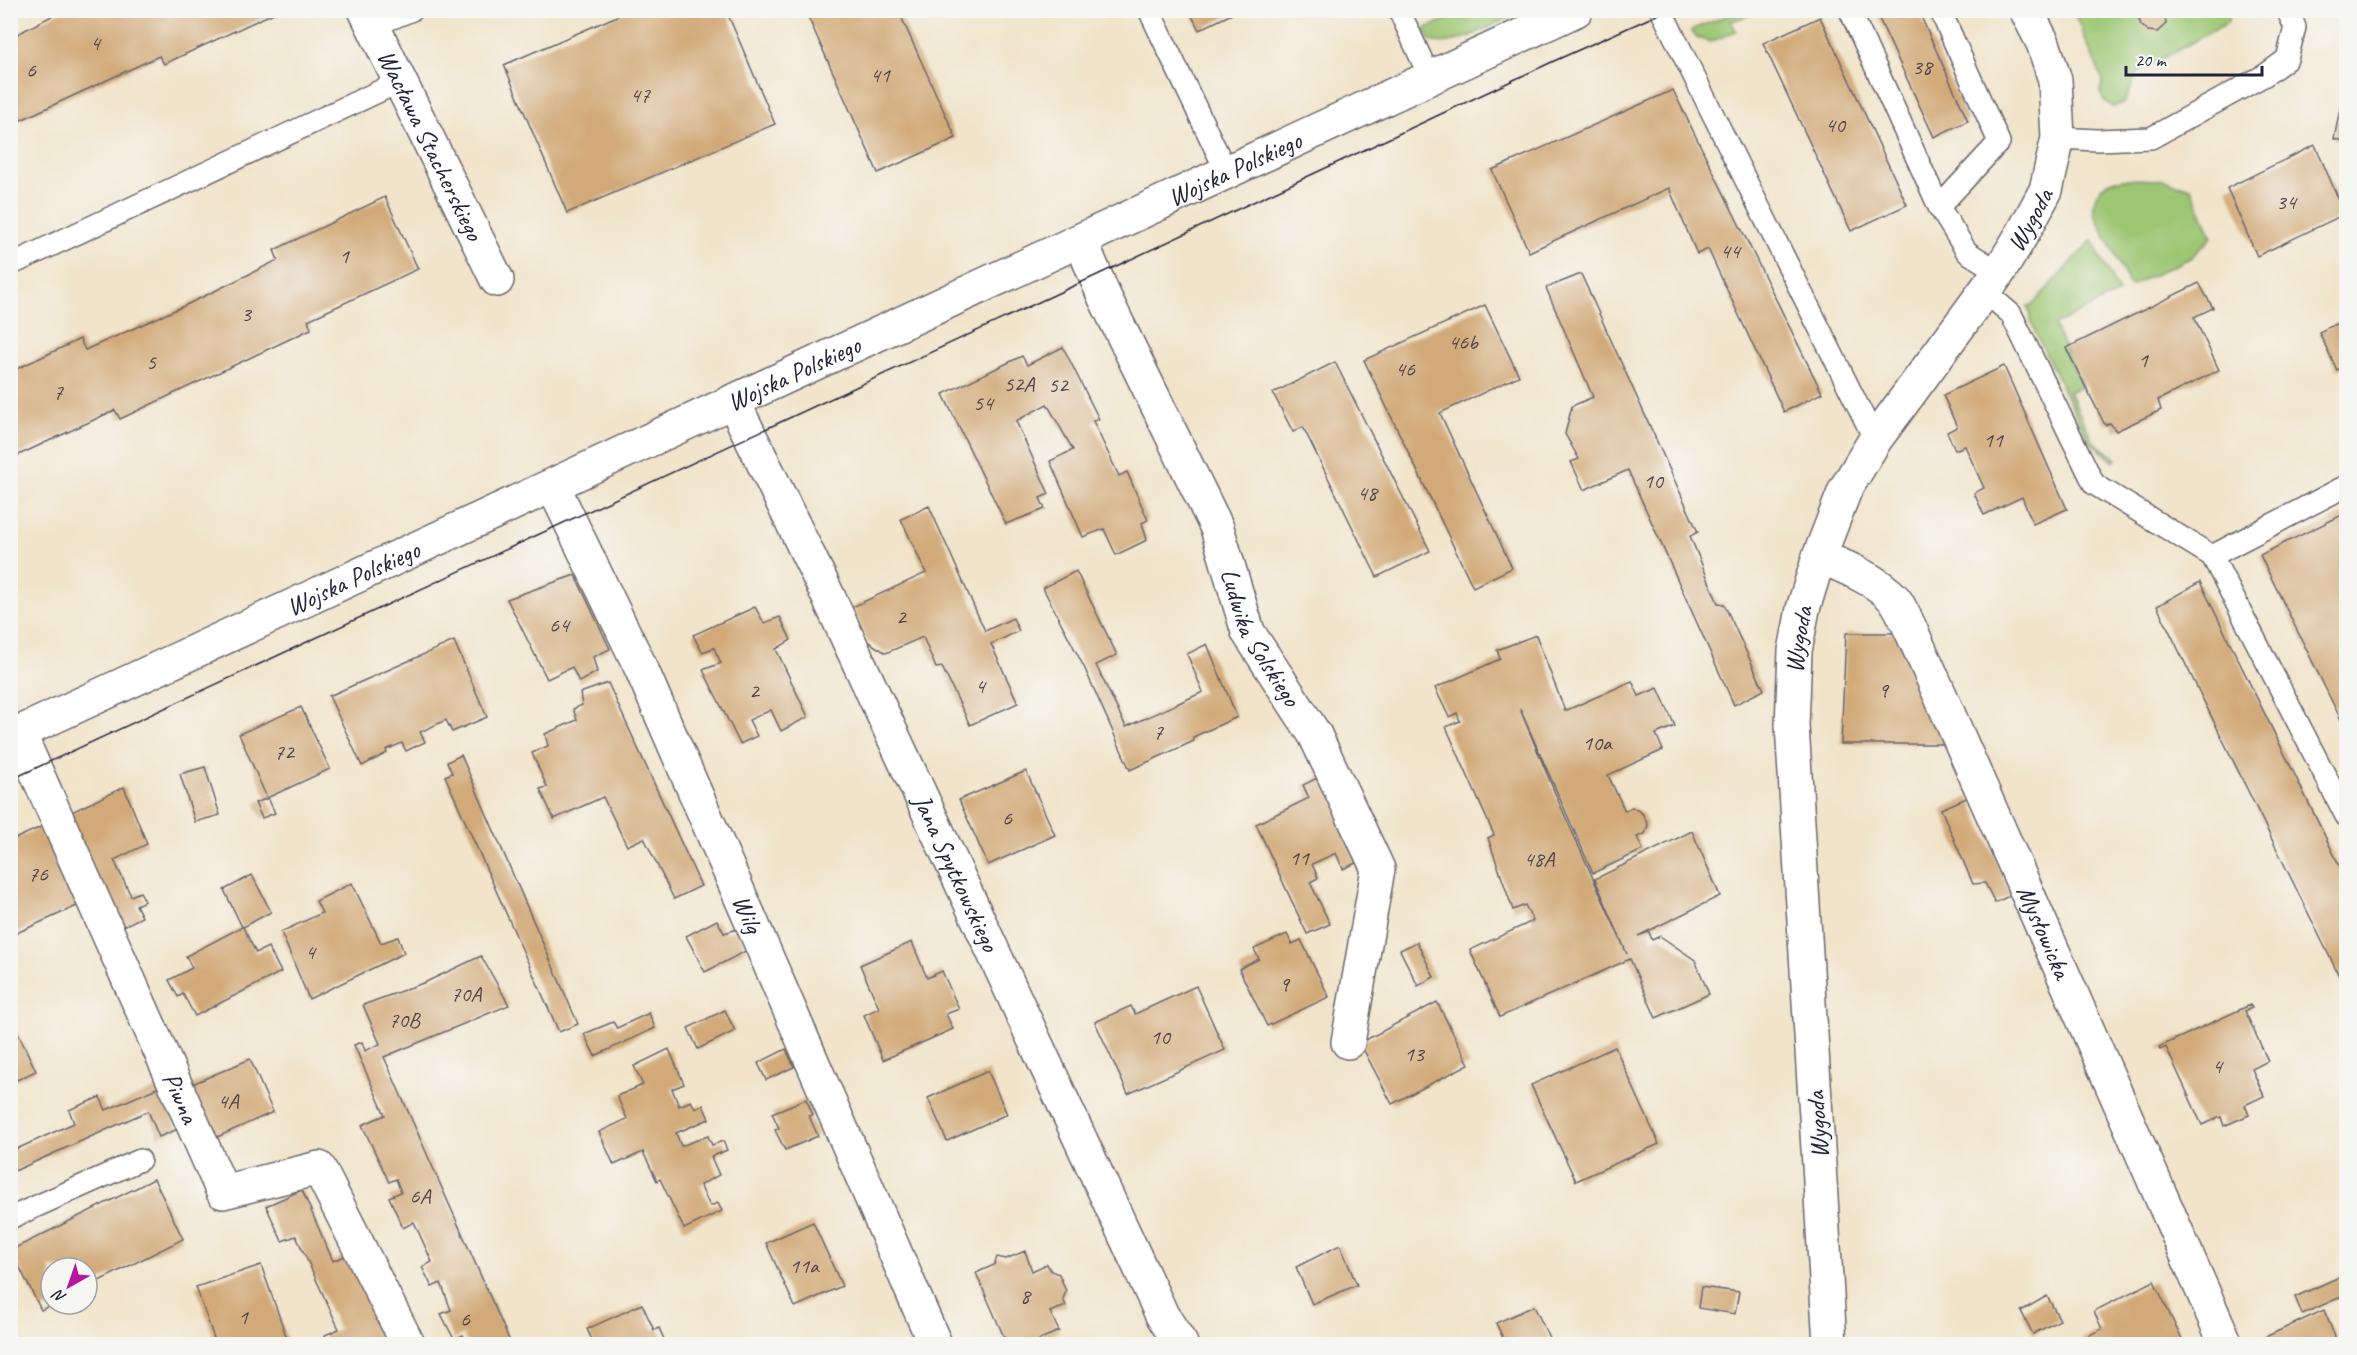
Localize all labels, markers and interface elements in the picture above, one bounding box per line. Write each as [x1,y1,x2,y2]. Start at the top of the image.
house number: 4 [90,29,102,57]
scale bar [2126,39,2262,77]
street label: Wacława Stacherskiego [370,44,492,247]
text: 20 m [2135,49,2168,71]
house number: 38 [1912,53,1934,81]
house number: 6 [26,56,37,84]
house number: 41 [870,61,891,89]
house number: 47 [630,81,651,109]
house number: 40 [1825,111,1847,139]
street label: Wojska Polskiego [1163,123,1308,214]
street label: Wygoda [1999,181,2062,258]
house number: 34 [2276,188,2298,216]
house number: 44 [1720,237,1742,265]
house number: 1 [339,242,350,270]
house number: 3 [241,300,253,328]
street label: Wojska Polskiego [722,328,867,419]
house number: 46b [1448,328,1479,356]
house number: 1 [2138,346,2149,374]
house number: 5 [146,348,157,376]
house number: 46 [1395,355,1416,383]
house number: 52A [1004,370,1035,398]
house number: 52 [1048,371,1070,399]
house number: 7 [53,378,64,406]
house number: 54 [973,389,995,417]
house number: 11 [1983,426,2004,454]
house number: 10 [1643,467,1665,495]
house number: 48 [1357,479,1379,507]
street label: Wojska Polskiego [281,532,427,623]
street label: Ludwika Solskiego [1213,565,1309,714]
street label: Wygoda [1778,602,1820,673]
house number: 2 [896,603,908,631]
house number: 64 [549,611,571,639]
house number: 4 [975,672,987,700]
house number: 9 [1878,676,1890,704]
house number: 2 [749,677,761,705]
house number: 7 [1153,718,1164,746]
house number: 10a [1582,729,1613,757]
house number: 72 [274,738,296,766]
street label: Jana Spytkowskiego [904,787,1008,958]
house number: 6 [1002,804,1013,832]
house number: 11 [1289,844,1310,872]
house number: 48A [1524,845,1555,873]
house number: 76 [28,860,49,888]
street label: Mysłowicka [2009,880,2080,986]
street label: Wilg [725,890,771,939]
house number: 4 [305,938,317,966]
house number: 9 [1279,970,1291,998]
house number: 70A [451,980,482,1008]
house number: 70B [388,1006,421,1034]
house number: 10 [1150,1023,1172,1051]
house number: 13 [1404,1040,1426,1068]
house number: 4 [2212,1052,2224,1080]
street label: Piwna [155,1067,207,1130]
house number: 4A [218,1087,239,1115]
street label: Wygoda [1799,1089,1836,1160]
house number: 6A [410,1182,431,1210]
house number: 11a [789,1252,820,1280]
north arrow [39,1256,99,1316]
house number: 8 [1020,1282,1032,1310]
text: N [47,1284,70,1308]
house number: 1 [238,1303,249,1331]
house number: 6 [460,1305,471,1333]

